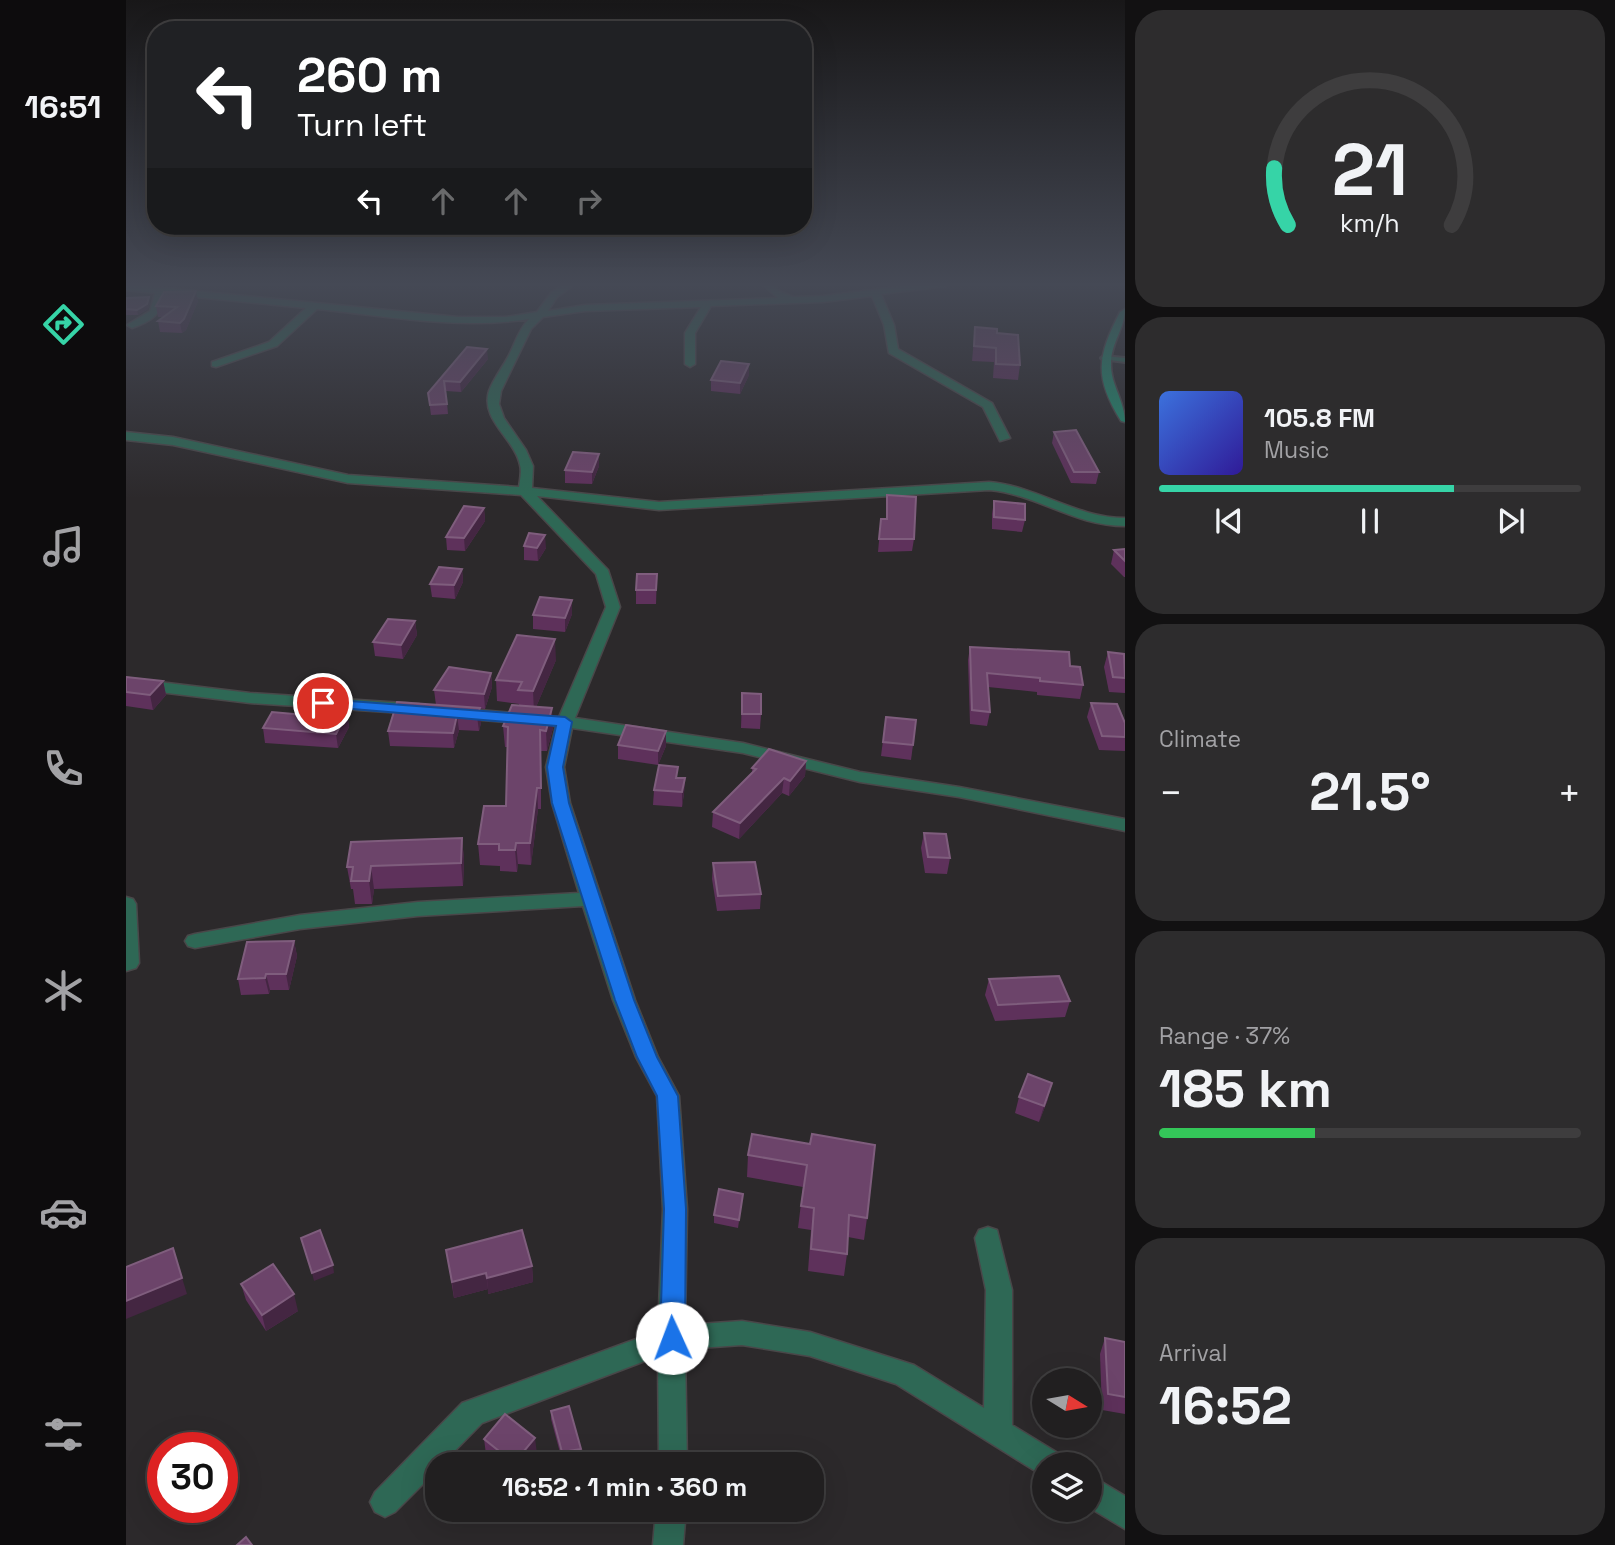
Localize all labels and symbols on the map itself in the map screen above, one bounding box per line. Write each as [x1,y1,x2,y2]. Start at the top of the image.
pin [293,673,353,733]
position arrow [635,1301,709,1375]
north arrow [1032,1368,1102,1438]
speed limit sign: 30 [147,1432,238,1523]

